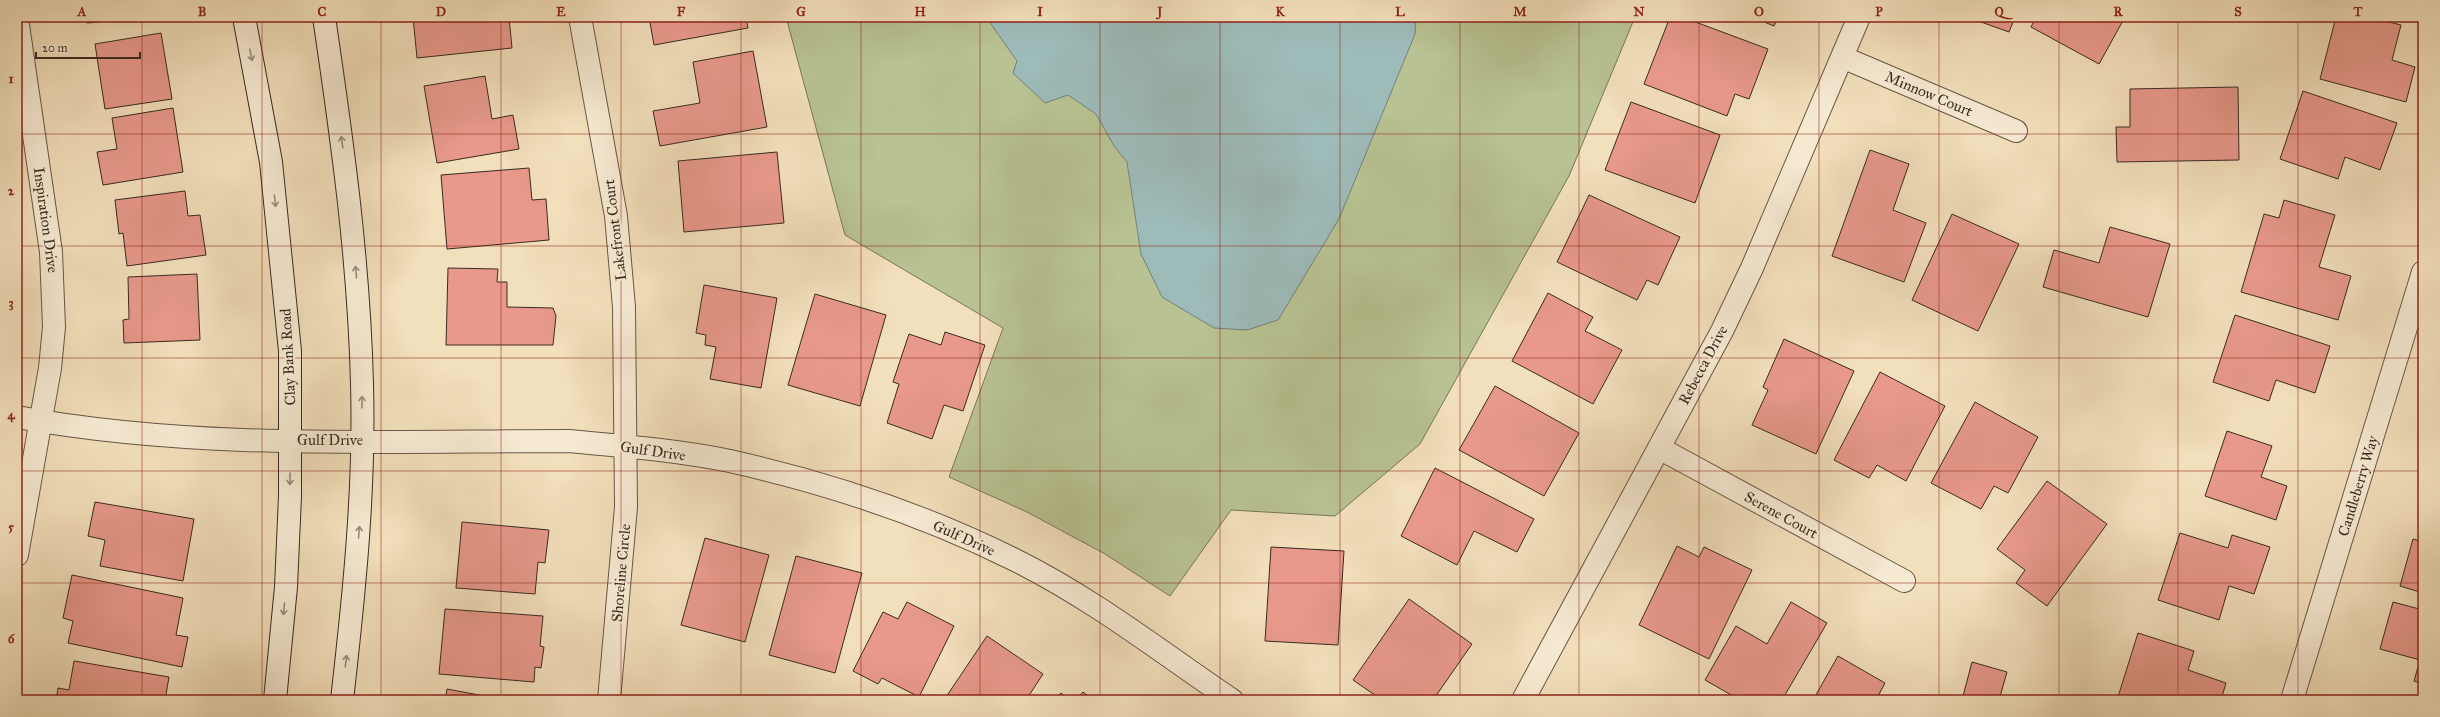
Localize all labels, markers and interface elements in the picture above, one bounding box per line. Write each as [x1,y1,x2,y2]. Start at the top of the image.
text: A [77,4,87,20]
text: B [198,4,207,20]
text: C [318,4,327,20]
text: D [436,4,446,20]
text: E [556,4,566,20]
text: F [677,4,686,20]
text: G [796,4,806,20]
text: H [914,4,926,20]
text: I [1037,4,1043,20]
text: J [1155,4,1163,20]
text: K [1275,4,1285,20]
text: L [1395,4,1405,20]
text: M [1513,4,1527,20]
text: N [1633,4,1645,20]
text: O [1754,4,1764,20]
text: P [1875,4,1883,20]
text: Q [1994,4,2013,20]
text: R [2113,4,2123,20]
text: S [2234,4,2242,20]
text: T [2353,4,2363,20]
scale bar [36,34,140,60]
text: 20 m [42,41,68,55]
one-way arrow [247,48,255,61]
street label: Minnow Court [1883,67,1976,121]
text: 1 [8,71,14,87]
one-way arrow [338,136,346,149]
street label: Inspiration Drive [30,166,62,274]
street label: Lakefront Court [600,177,630,282]
text: 2 [8,183,15,199]
one-way arrow [271,194,279,207]
one-way arrow [352,266,360,279]
text: 3 [8,295,14,311]
street label: Clay Bank Road [276,308,300,406]
street label: Rebecca Drive [1675,322,1731,408]
one-way arrow [358,396,366,409]
text: 4 [7,407,15,423]
street label: Gulf Drive [297,431,363,449]
street label: Candleberry Way [2334,433,2382,538]
street label: Gulf Drive [619,437,687,465]
one-way arrow [287,472,294,485]
street label: Serene Court [1741,487,1821,543]
street label: Gulf Drive [930,516,998,560]
text: 5 [8,519,15,535]
street label: Shoreline Circle [608,523,634,623]
one-way arrow [355,526,362,539]
one-way arrow [280,602,287,615]
text: 6 [8,631,16,647]
one-way arrow [343,655,350,668]

